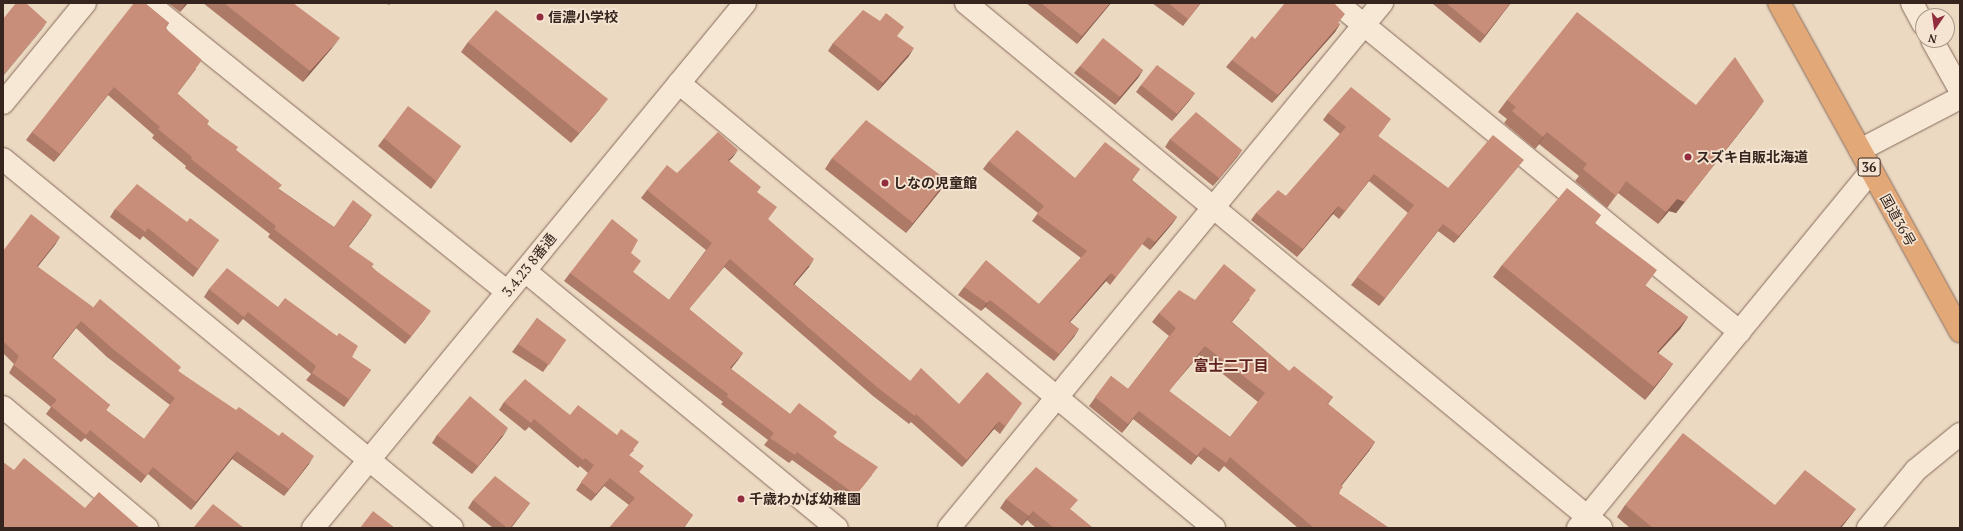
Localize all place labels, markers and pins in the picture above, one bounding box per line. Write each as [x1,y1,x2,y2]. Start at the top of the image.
place label: 信濃小学校 [548,9,618,25]
marker: 信濃小学校 [535,12,545,22]
place label: スズキ自販北海道 [1696,149,1808,165]
marker: スズキ自販北海道 [1683,152,1693,162]
place label: しなの児童館 [893,175,977,191]
marker: しなの児童館 [880,178,890,188]
place label: 千歳わかば幼稚園 [749,491,861,507]
marker: 千歳わかば幼稚園 [736,494,746,504]

